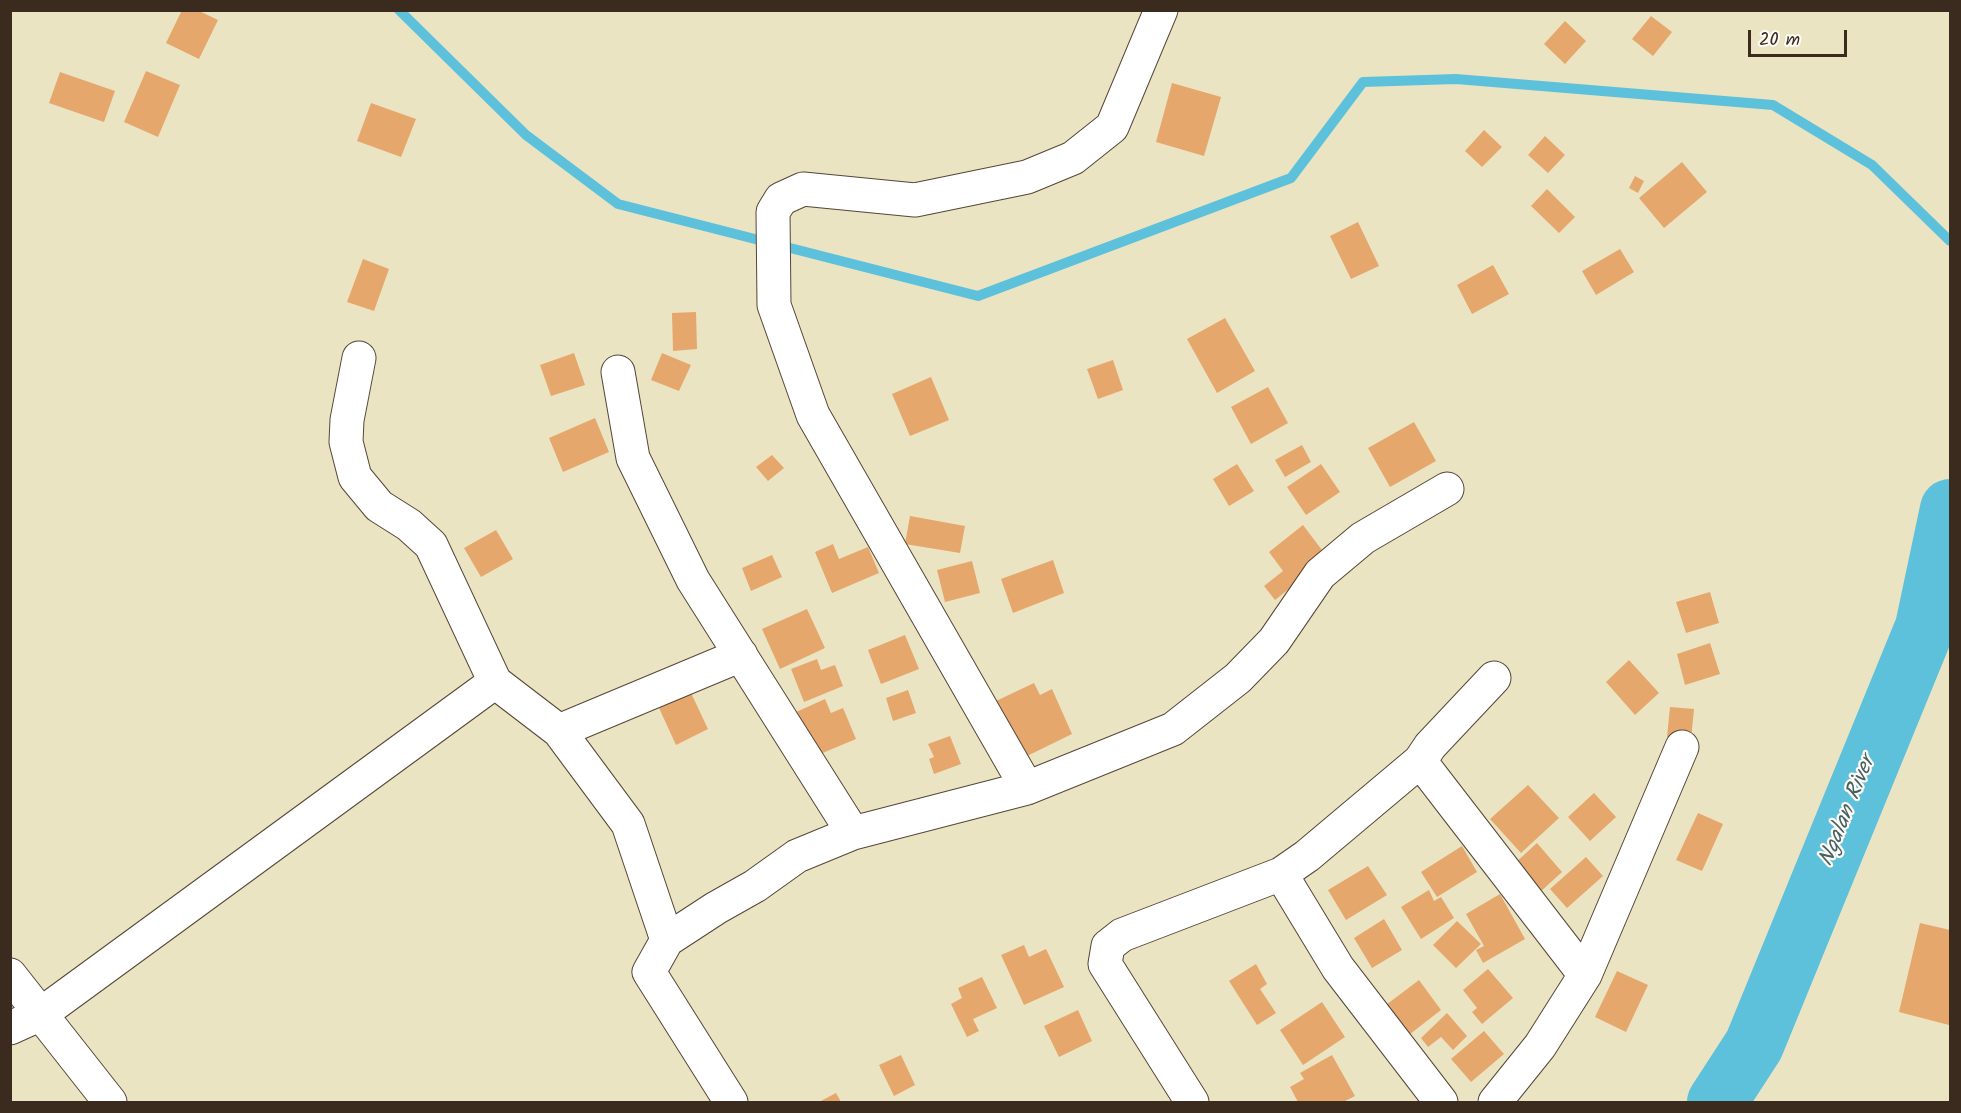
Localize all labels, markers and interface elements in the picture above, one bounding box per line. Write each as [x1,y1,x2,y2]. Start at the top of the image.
scale bar [1751,18,1850,56]
text: 20 m [1759,26,1800,55]
water label: Ngalan River [1815,753,1883,871]

